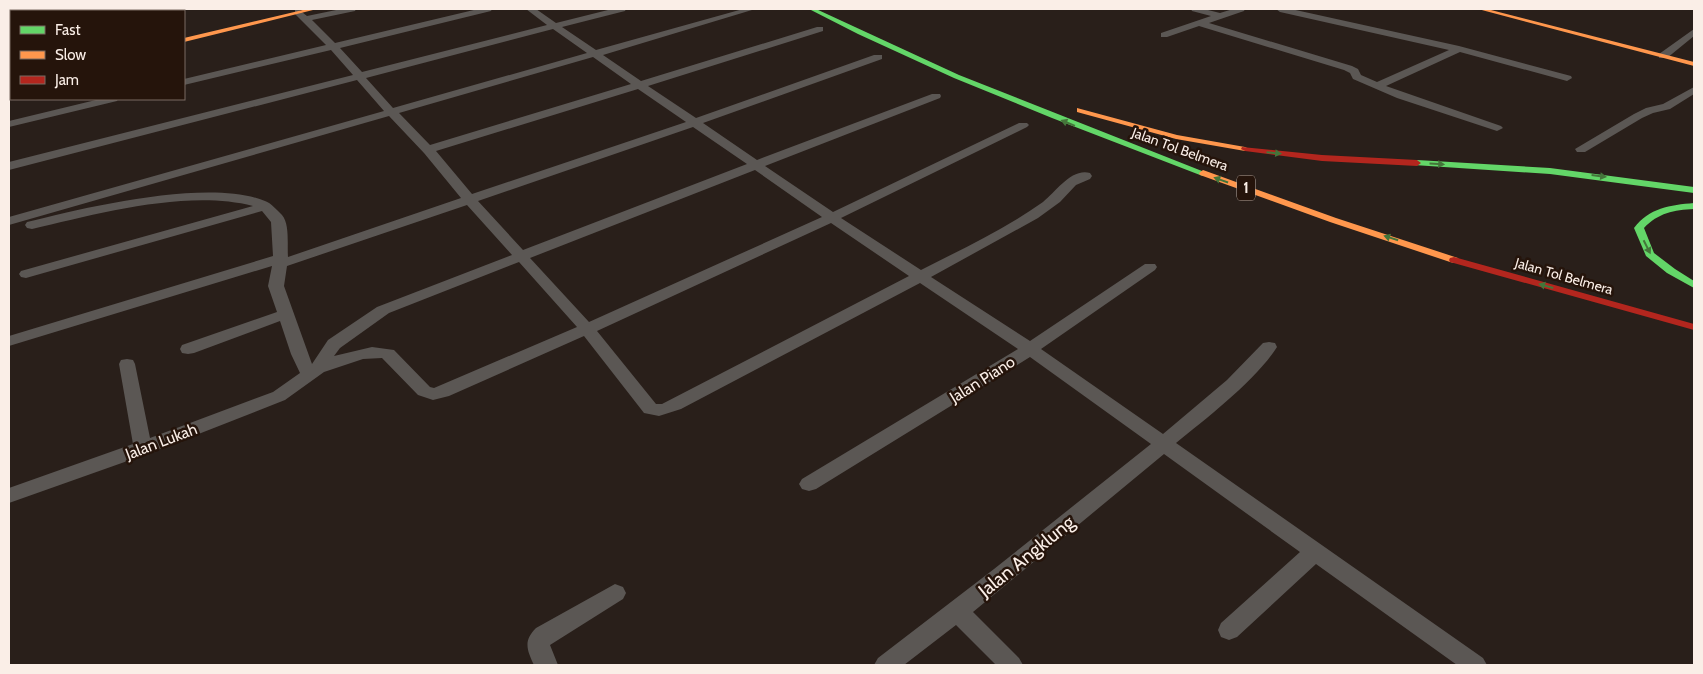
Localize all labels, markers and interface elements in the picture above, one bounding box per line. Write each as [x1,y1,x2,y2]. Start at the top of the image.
legend [10,10,185,100]
text: Fast [55,21,80,39]
text: Slow [55,46,86,64]
text: Jam [54,71,79,89]
one-way arrow [1060,119,1075,127]
street label: Jalan Tol Belmera [1129,123,1231,175]
one-way arrow [1267,149,1283,157]
one-way arrow [1429,160,1445,168]
one-way arrow [1591,172,1607,180]
one-way arrow [1213,175,1228,183]
road number: 1 [1237,176,1255,200]
one-way arrow [1383,234,1398,242]
one-way arrow [1643,240,1651,254]
street label: Jalan Tol Belmera [1512,253,1615,299]
one-way arrow [1538,282,1553,290]
street label: Jalan Piano [945,352,1019,407]
street label: Jalan Lukah [122,419,200,464]
street label: Jalan Angklung [973,510,1079,603]

